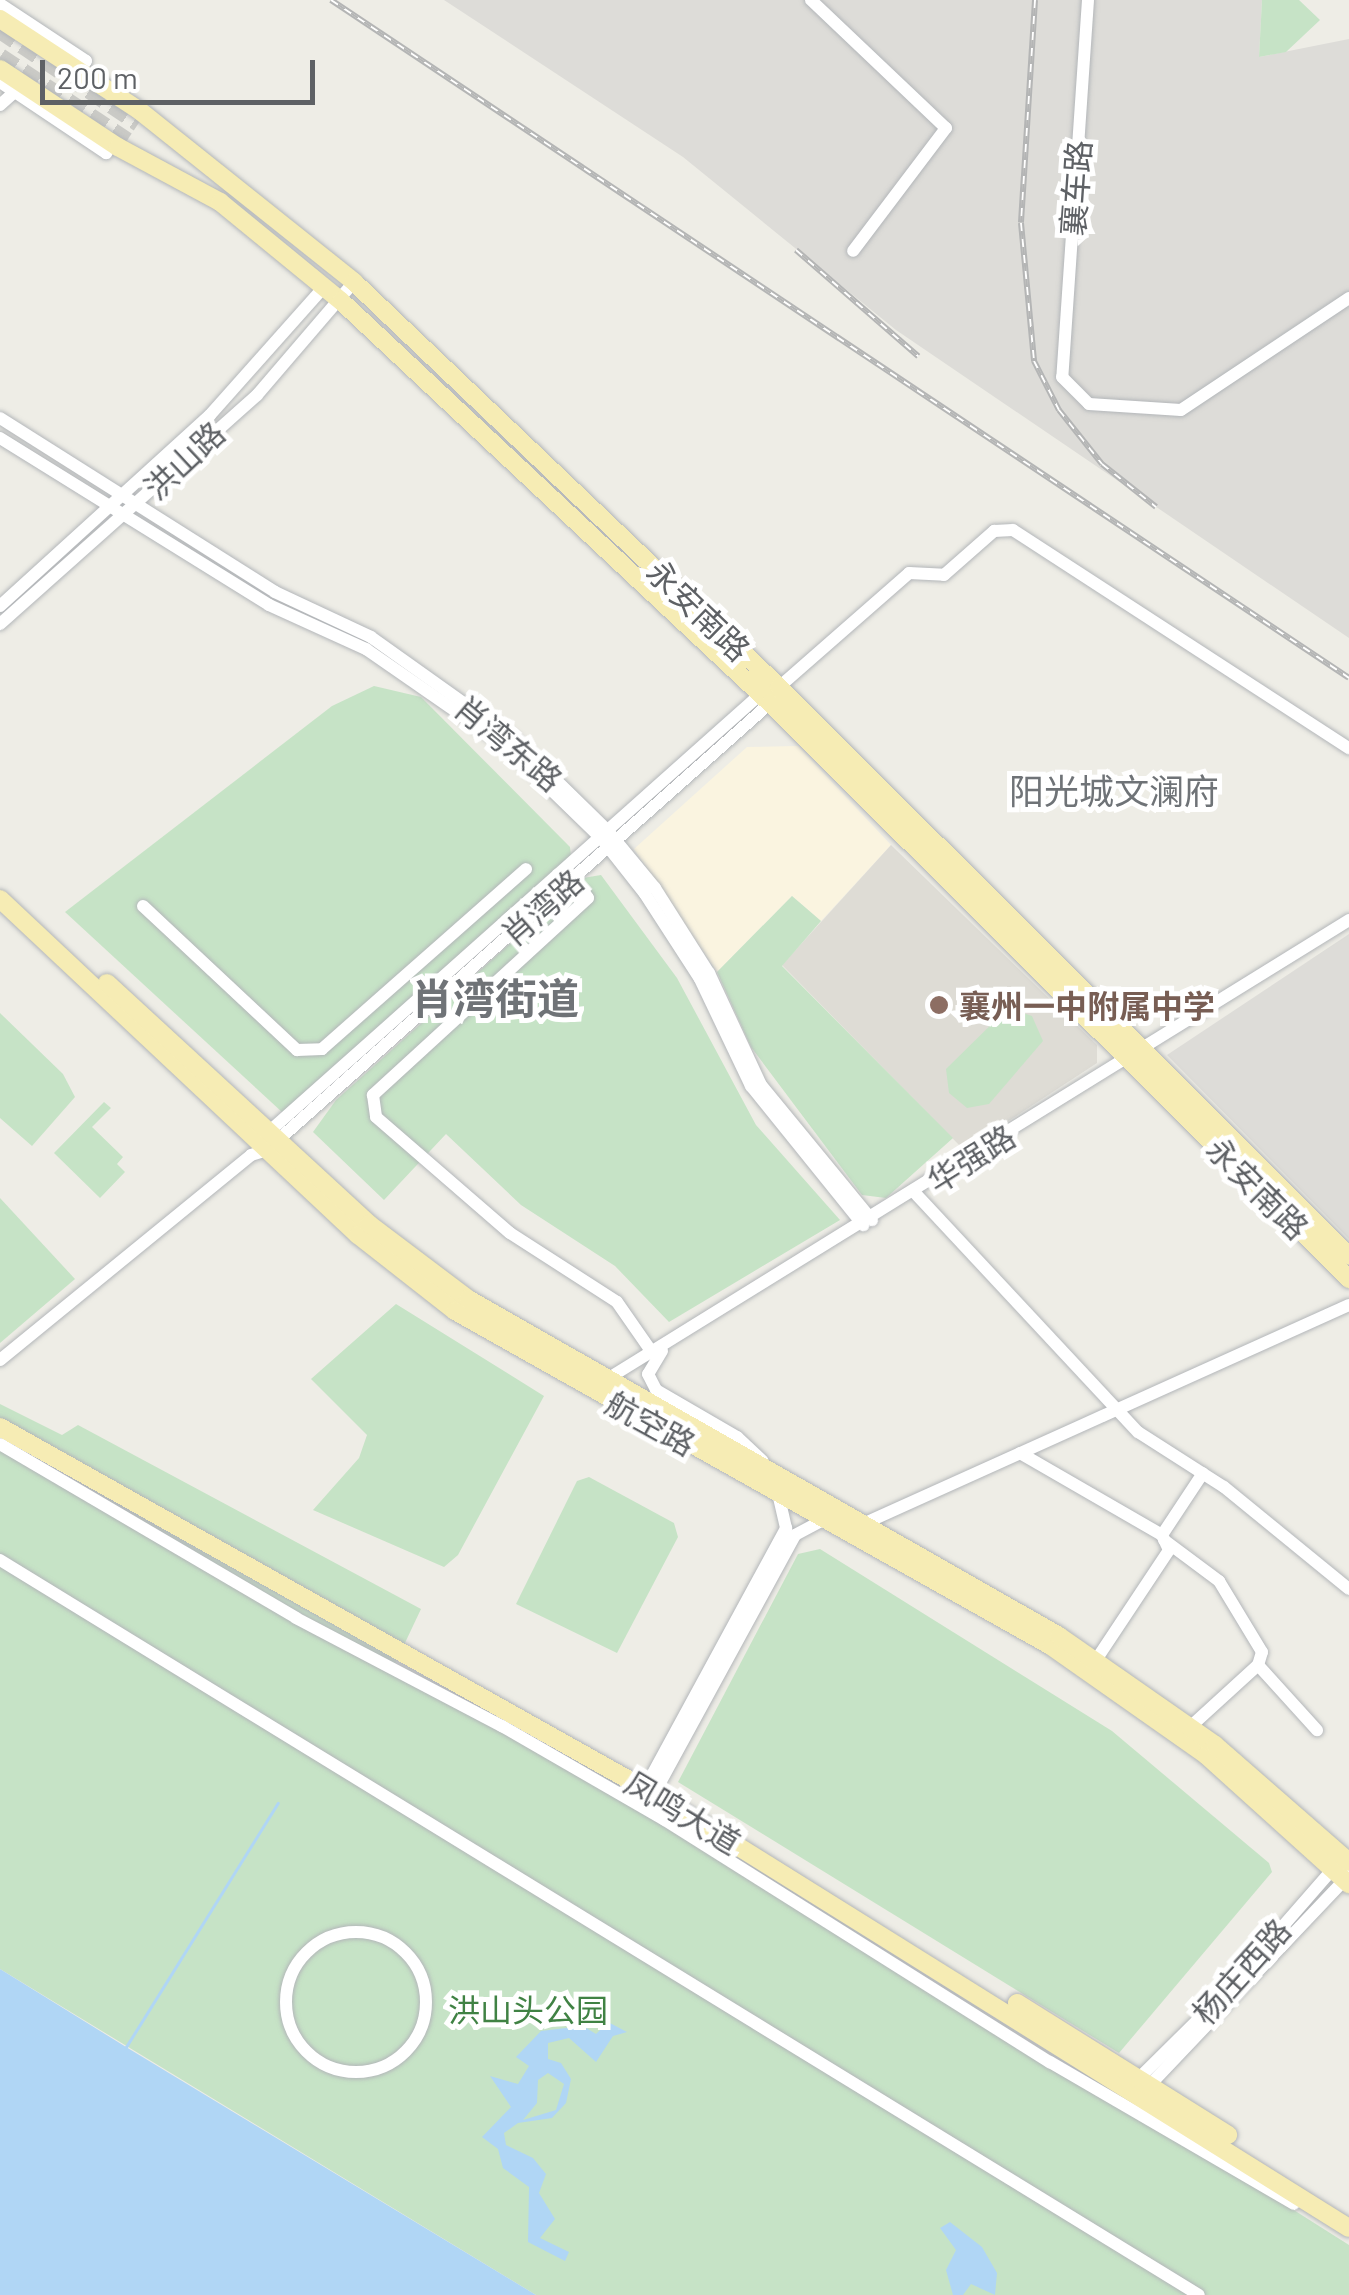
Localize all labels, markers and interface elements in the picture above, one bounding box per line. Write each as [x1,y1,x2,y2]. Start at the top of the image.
scale bar [45,40,320,102]
text: 200 m [57,59,138,95]
street label: 襄车路 [1052,139,1098,237]
street label: 洪山路 [136,413,232,507]
street label: 永安南路 [640,552,758,668]
street label: 肖湾东路 [448,687,570,799]
district label: 阳光城文澜府 [1009,769,1219,811]
street label: 肖湾路 [493,861,591,953]
district label: 肖湾街道 [411,972,579,1022]
place label: 襄州一中附属中学 [959,986,1215,1024]
marker: 襄州一中附属中学 [928,994,950,1016]
street label: 华强路 [920,1116,1022,1200]
street label: 永安南路 [1199,1129,1317,1247]
street label: 航空路 [600,1383,702,1463]
street label: 凤鸣大道 [618,1763,748,1861]
street label: 杨庄西路 [1184,1911,1298,2031]
park label: 洪山头公园 [448,1990,608,2028]

